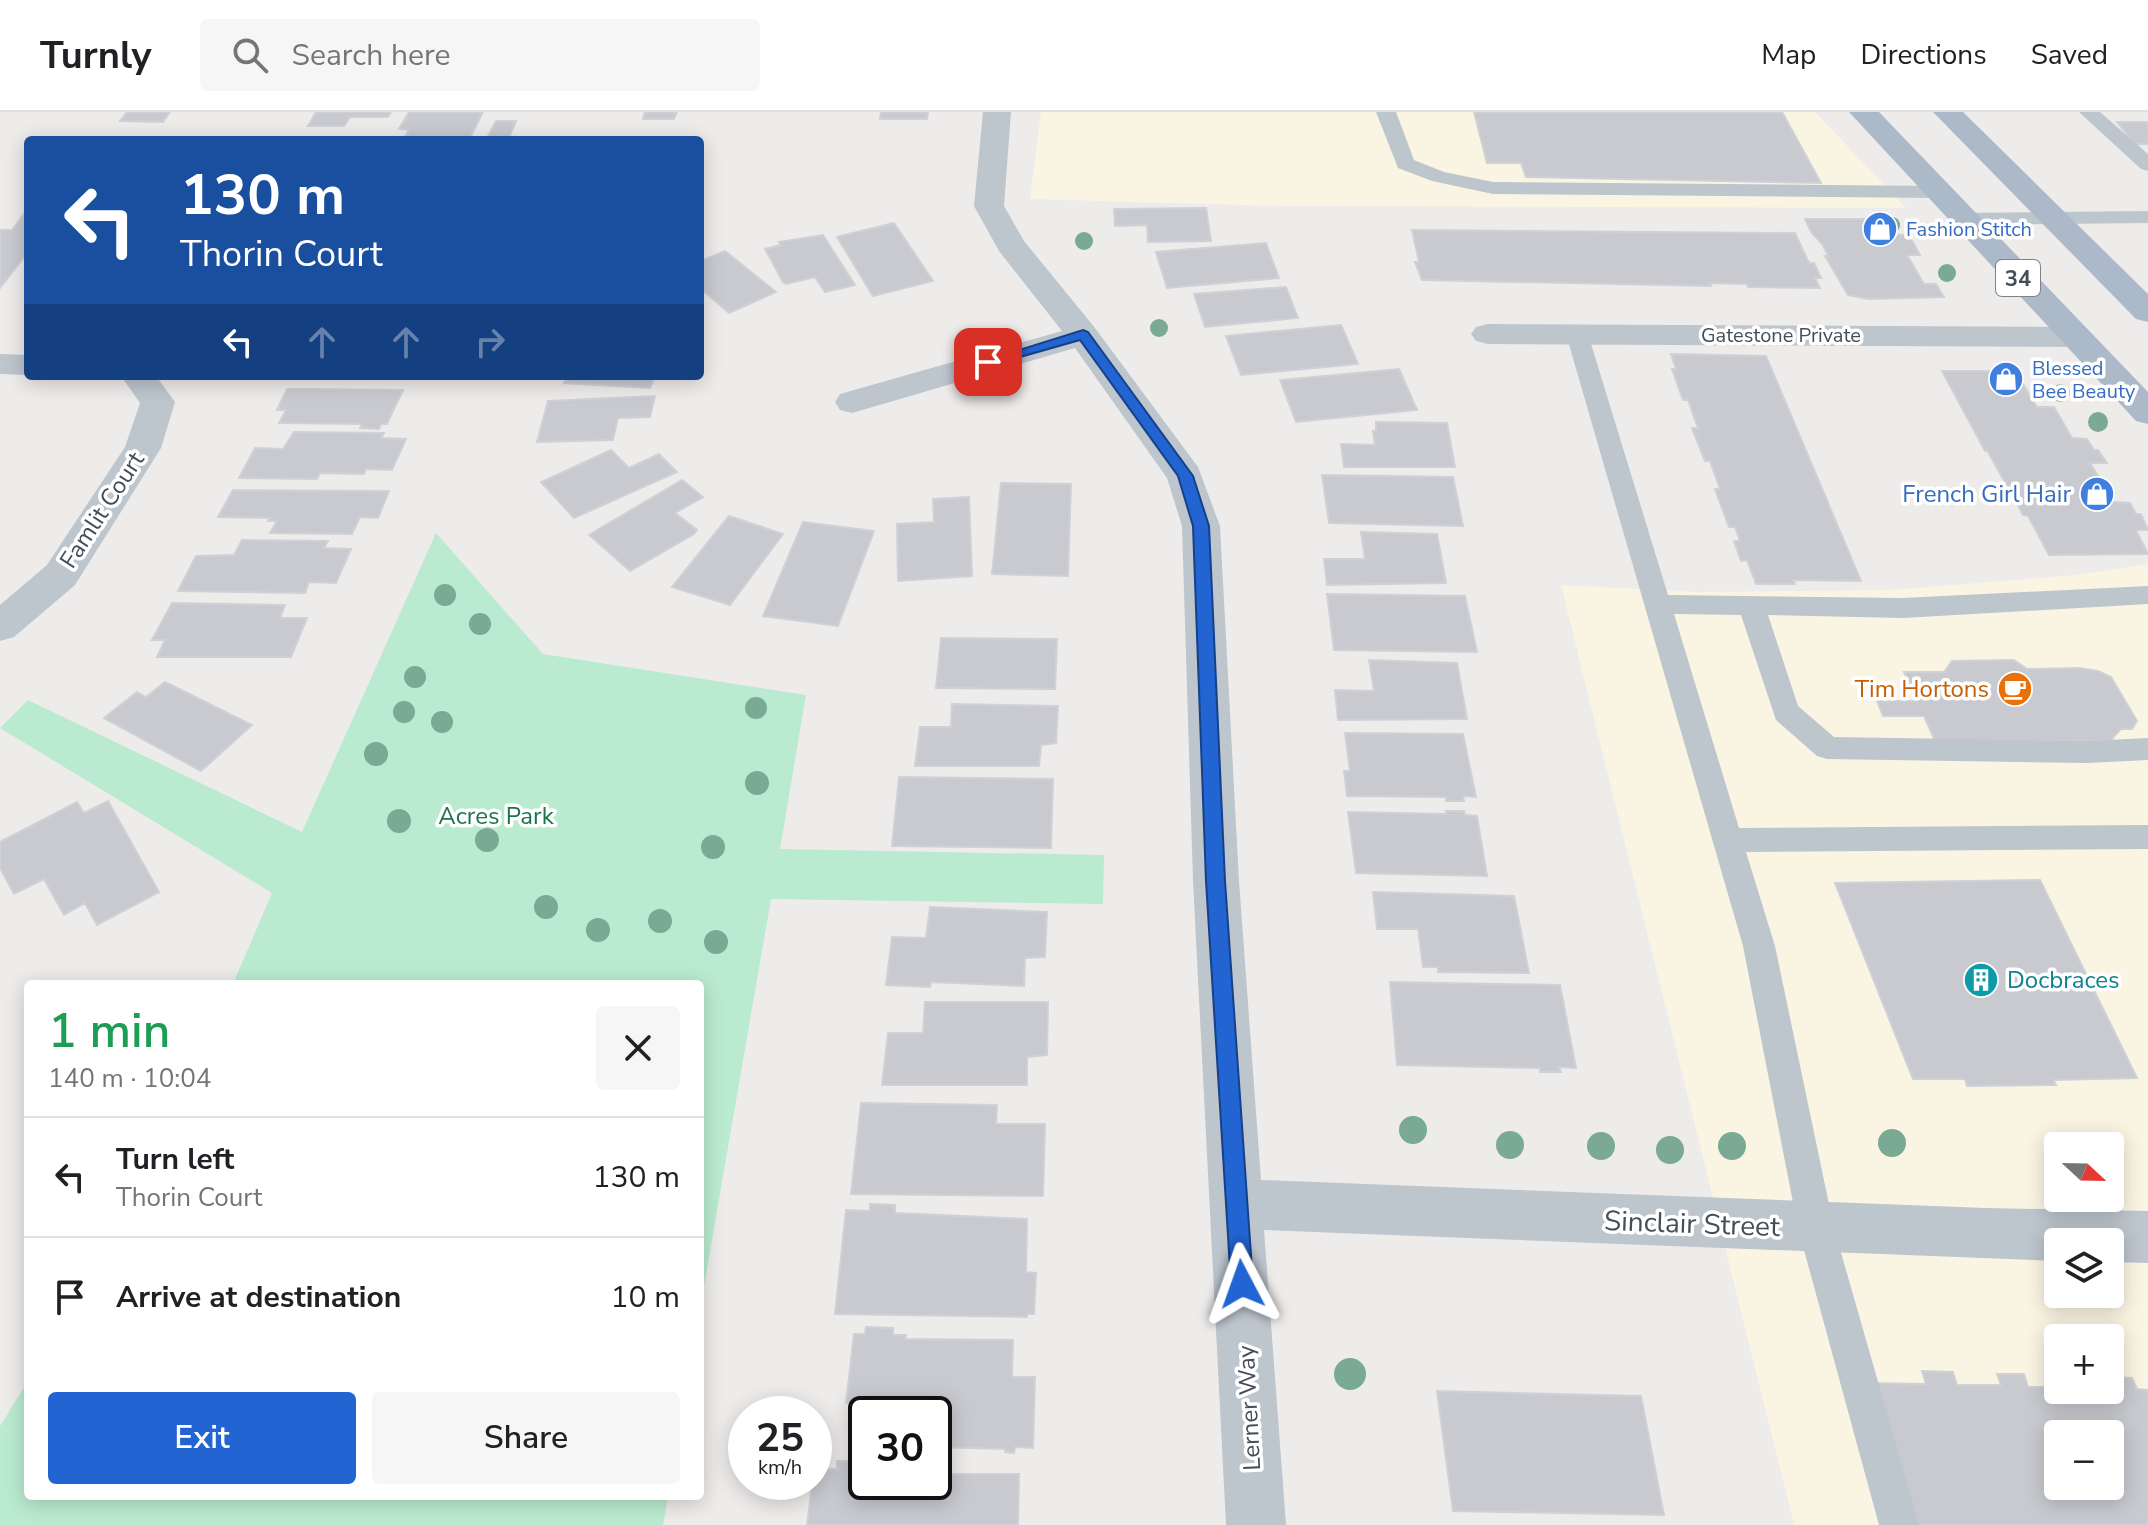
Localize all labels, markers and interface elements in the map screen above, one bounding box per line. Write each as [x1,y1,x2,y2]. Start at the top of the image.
search box [200,19,760,91]
text: Turnly [40,30,152,81]
icon: search [228,33,272,77]
text: Search here [292,35,451,76]
text: Map [1761,36,1816,74]
text: Directions [1860,36,1987,74]
text: Saved [2031,36,2108,74]
text: 130 m [180,157,345,234]
icon: left [48,168,152,272]
shop icon: Fashion Stitch [1861,210,1899,248]
place label: Fashion Stitch [1906,216,2032,243]
text: Thorin Court [180,230,383,279]
road number: 34 [1996,260,2040,296]
icon: left [216,320,260,364]
icon: ahead [300,320,344,364]
icon: ahead [384,320,428,364]
icon: right [468,320,512,364]
street label: Gatestone Private [1701,322,1861,349]
pin [954,328,1022,396]
icon: arrive [966,340,1010,384]
place label: Blessed Bee Beauty [2032,355,2136,405]
shop icon: Blessed Bee Beauty [1987,360,2025,398]
street label: Famlit Court [52,445,152,574]
shop icon: French Girl Hair [2078,475,2116,513]
place label: French Girl Hair [1902,478,2071,510]
cafe icon: Tim Hortons [1996,670,2034,708]
place label: Tim Hortons [1855,673,1989,705]
park label: Acres Park [438,800,555,832]
building icon: Docbraces [1962,961,2000,999]
place label: Docbraces [2007,964,2120,996]
text: 1 min [48,998,170,1064]
button: close [596,1006,680,1090]
text: 140 m · 10:04 [48,1061,211,1096]
north arrow [2044,1132,2124,1212]
map controls [2044,1132,2124,1500]
text: Turn left [116,1139,234,1180]
icon: left [48,1155,92,1199]
text: 130 m [593,1157,680,1198]
text: Thorin Court [116,1180,262,1215]
street label: Sinclair Street [1603,1202,1781,1246]
button: layers [2044,1228,2124,1308]
position arrow [1200,1242,1284,1326]
icon: arrive [48,1275,92,1319]
text: Arrive at destination [116,1277,401,1318]
text: 10 m [611,1277,680,1318]
button: + [2044,1324,2124,1404]
street label: Lerner Way [1230,1344,1268,1471]
button: Exit [48,1392,356,1484]
button: Share [372,1392,680,1484]
speed limit sign: 30 [848,1396,952,1500]
text: 25 [756,1411,804,1465]
button: − [2044,1420,2124,1500]
text: km/h [758,1454,802,1481]

